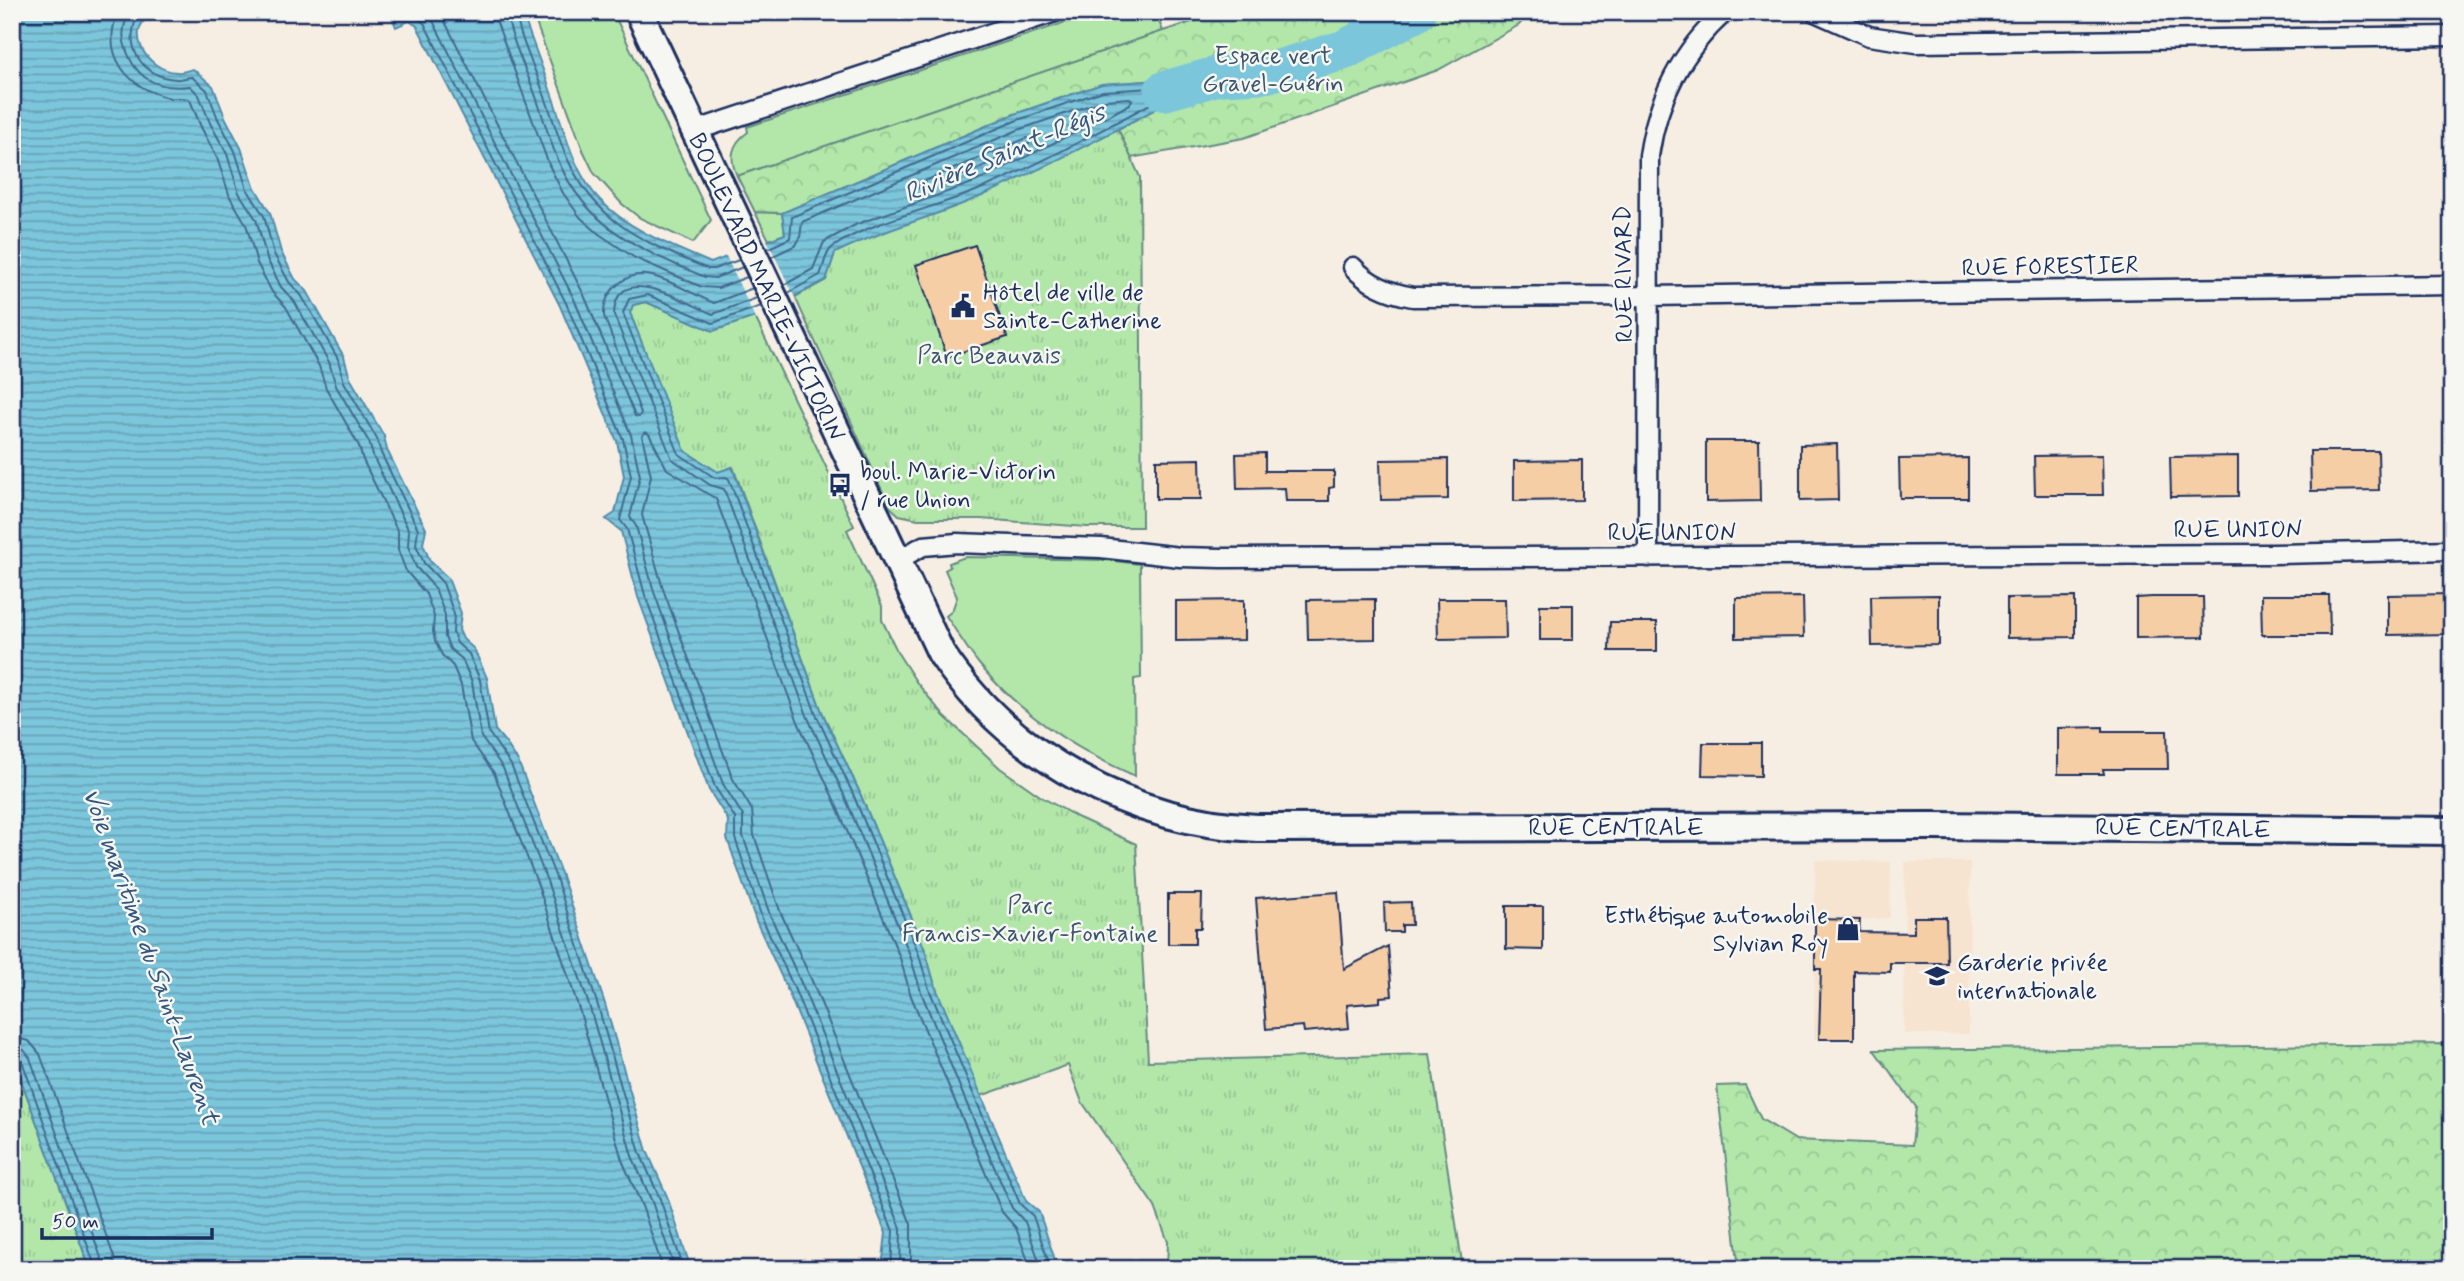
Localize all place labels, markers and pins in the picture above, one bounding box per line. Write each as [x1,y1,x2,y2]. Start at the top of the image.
place label: Hôtel de ville de Sainte-Catherine [983,278,1162,337]
public building icon: Hôtel de ville de Sainte-Catherine [949,292,977,320]
place label: boul. Marie-Victorin / rue Union [860,457,1056,516]
bus stop icon: boul. Marie-Victorin / rue Union [826,471,854,499]
place label: Esthétique automobile Sylvian Roy [1604,901,1828,960]
shop icon: Esthétique automobile Sylvian Roy [1834,915,1862,943]
place label: Garderie privée internationale [1957,948,2108,1007]
school or university icon: Garderie privée internationale [1923,962,1951,990]

